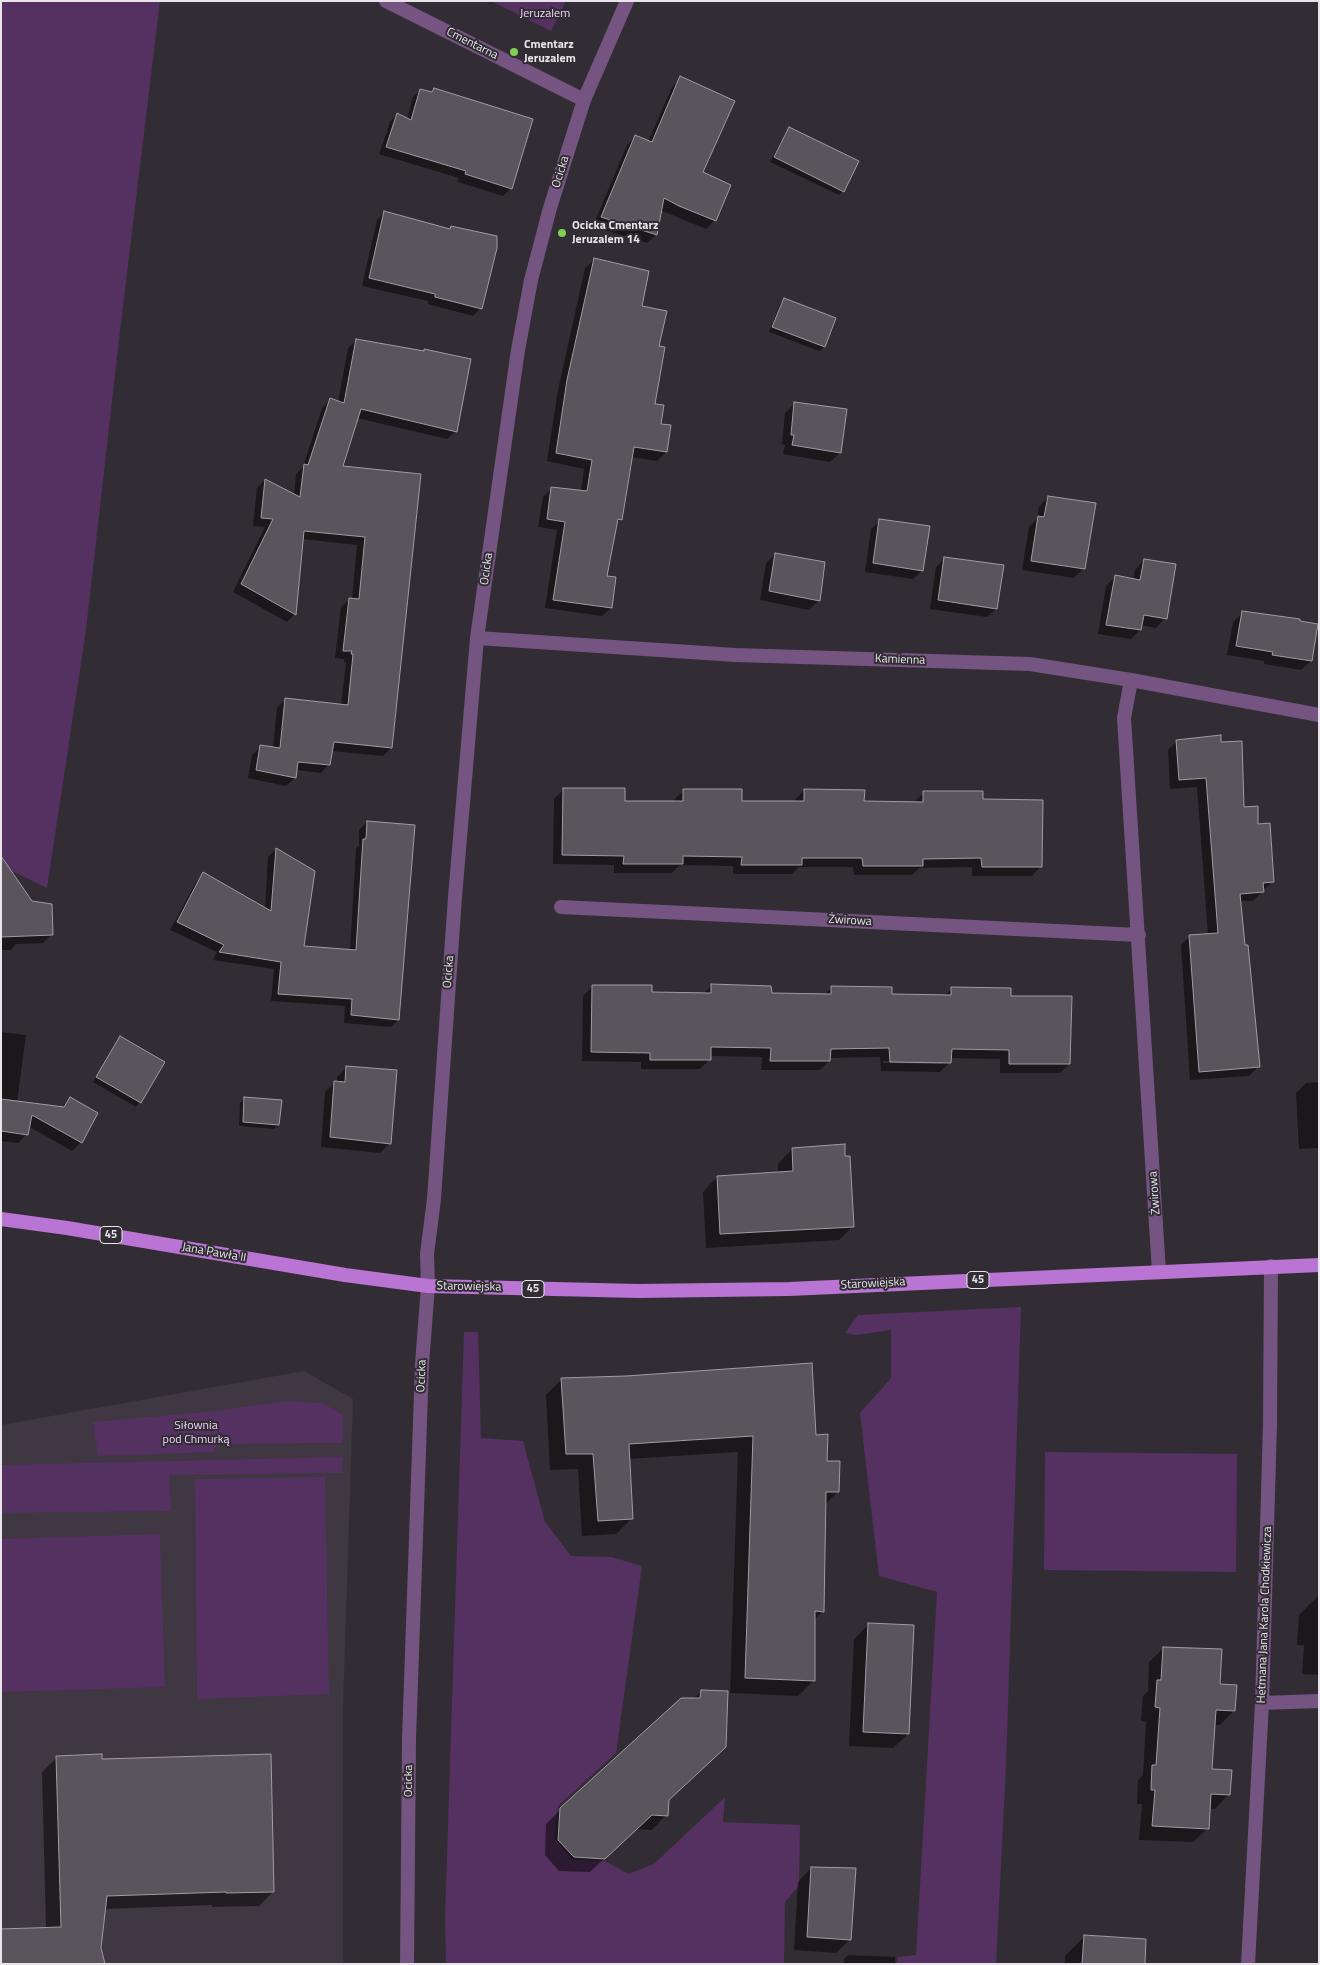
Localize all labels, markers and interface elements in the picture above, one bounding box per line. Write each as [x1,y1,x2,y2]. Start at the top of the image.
park label: Jeruzalem [520,7,570,21]
street label: Cmentarna [444,25,500,63]
place label: Cmentarz Jeruzalem [524,38,576,66]
marker: Cmentarz Jeruzalem [508,46,520,58]
street label: Ocicka [549,154,573,190]
place label: Ocicka Cmentarz Jeruzalem 14 [572,219,658,247]
marker: Ocicka Cmentarz Jeruzalem 14 [556,227,568,239]
street label: Ocicka [478,552,496,586]
street label: Kamienna [875,652,925,668]
street label: Żwirowa [828,913,872,929]
street label: Ocicka [441,955,457,989]
street label: Żwirowa [1146,1171,1164,1215]
road number: 45 [100,1226,122,1244]
street label: Jana Pawła II [181,1240,247,1266]
road number: 45 [967,1272,989,1288]
street label: Starowiejska [840,1275,906,1293]
street label: Starowiejska [437,1279,501,1295]
road number: 45 [522,1280,544,1298]
street label: Ocicka [414,1359,430,1393]
park label: Siłownia pod Chmurką [163,1419,229,1447]
street label: Hetmana Jana Karola Chodkiewicza [1255,1526,1275,1704]
street label: Ocicka [402,1765,416,1797]

